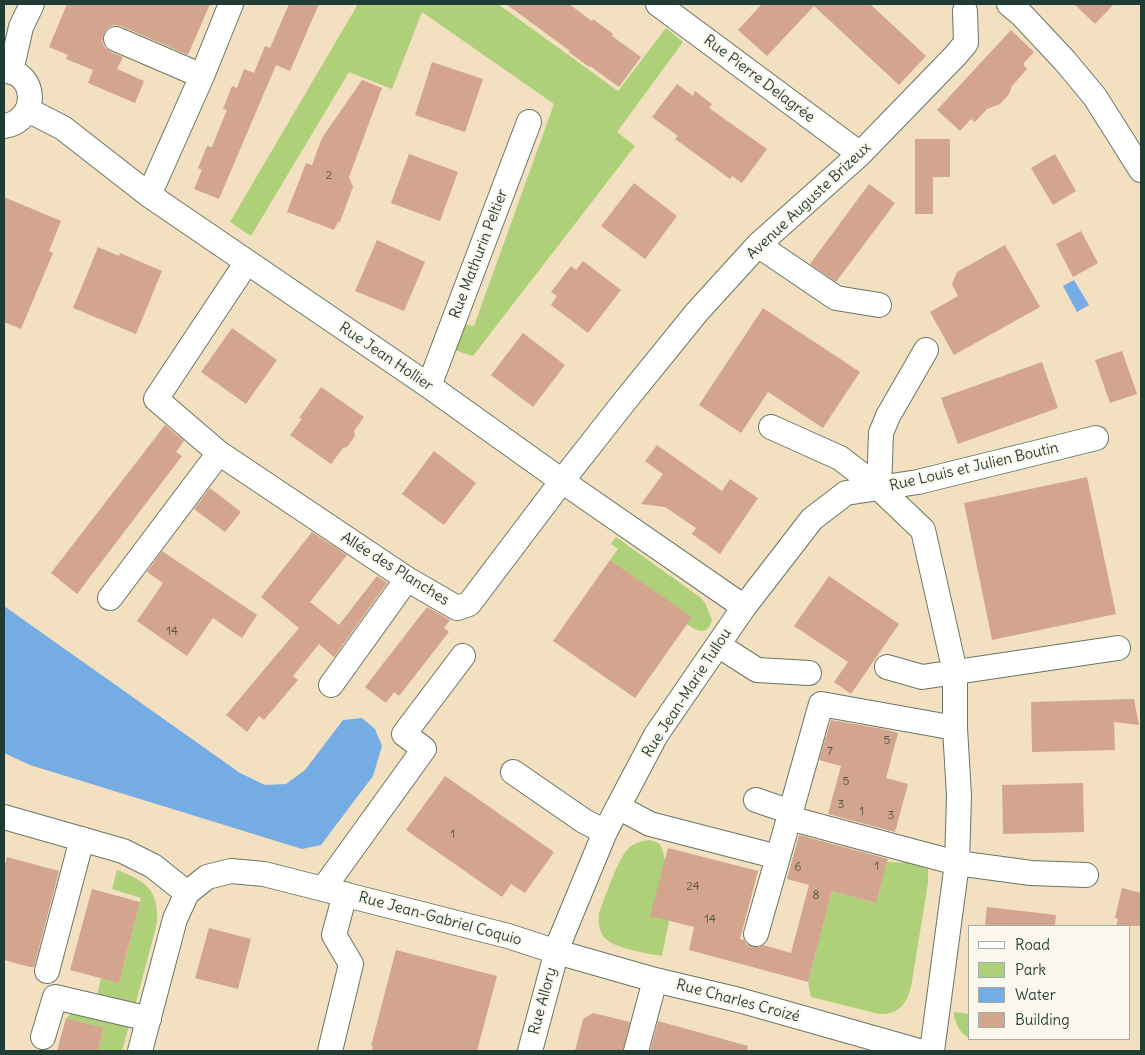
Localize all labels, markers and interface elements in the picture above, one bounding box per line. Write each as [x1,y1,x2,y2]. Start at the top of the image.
street label: Rue Pierre Delagrée [700,31,818,127]
street label: Avenue Auguste Brizeux [743,139,875,263]
house number: 2 [326,169,332,183]
street label: Rue Mathurin Peltier [446,187,512,321]
street label: Rue Jean Hollier [335,319,437,395]
street label: Rue Louis et Julien Boutin [888,439,1060,495]
street label: Allée des Planches [338,528,452,610]
house number: 14 [166,625,178,639]
street label: Rue Jean-Marie Tullou [639,625,735,761]
house number: 5 [884,734,890,748]
house number: 7 [827,745,833,759]
house number: 5 [843,775,849,789]
house number: 3 [838,798,844,812]
house number: 1 [860,805,864,819]
house number: 3 [888,809,894,823]
house number: 1 [451,828,455,842]
house number: 1 [875,860,879,874]
house number: 6 [795,861,801,875]
house number: 24 [686,880,700,894]
street label: Rue Jean-Gabriel Coquio [356,889,524,949]
house number: 8 [813,889,819,903]
house number: 14 [704,913,716,927]
legend [968,925,1130,1040]
text: Road [1015,935,1050,954]
text: Park [1015,960,1046,979]
street label: Rue Allory [525,965,561,1037]
street label: Rue Charles Croizé [674,976,802,1026]
text: Water [1015,985,1056,1004]
text: Building [1015,1010,1070,1029]

